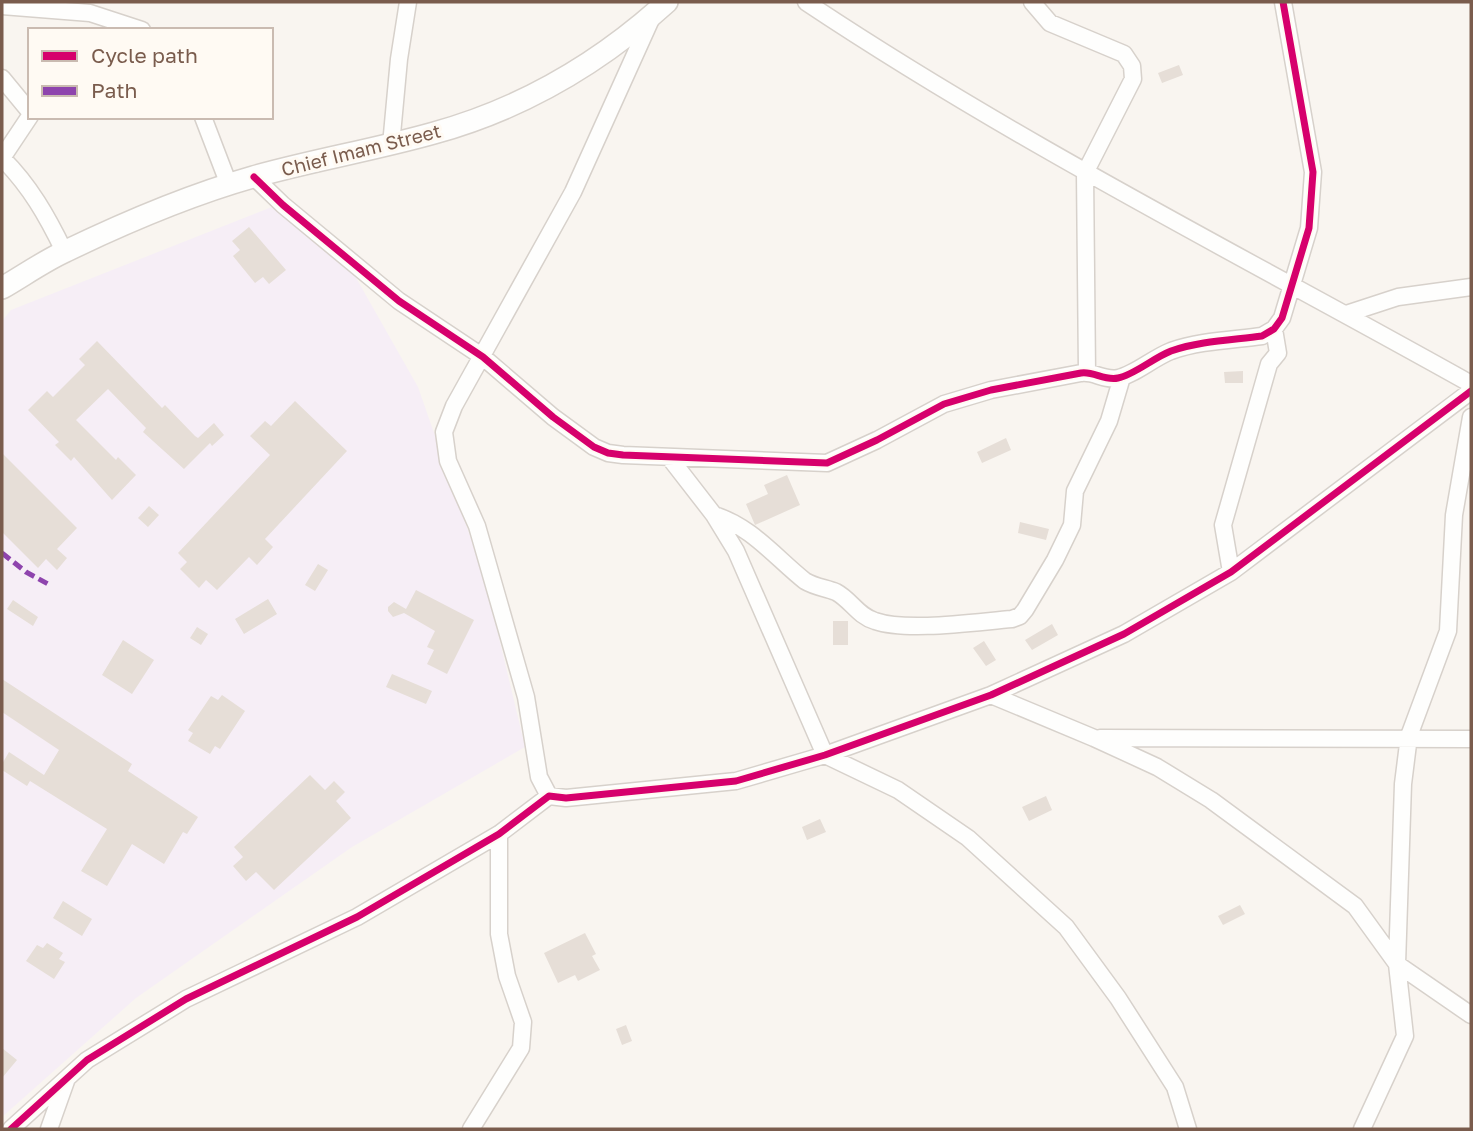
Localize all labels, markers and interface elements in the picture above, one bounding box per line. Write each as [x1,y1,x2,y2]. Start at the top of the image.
legend [28,28,273,119]
text: Cycle path [91,42,198,68]
text: Path [91,77,138,103]
street label: Chief Imam Street [279,119,443,180]

